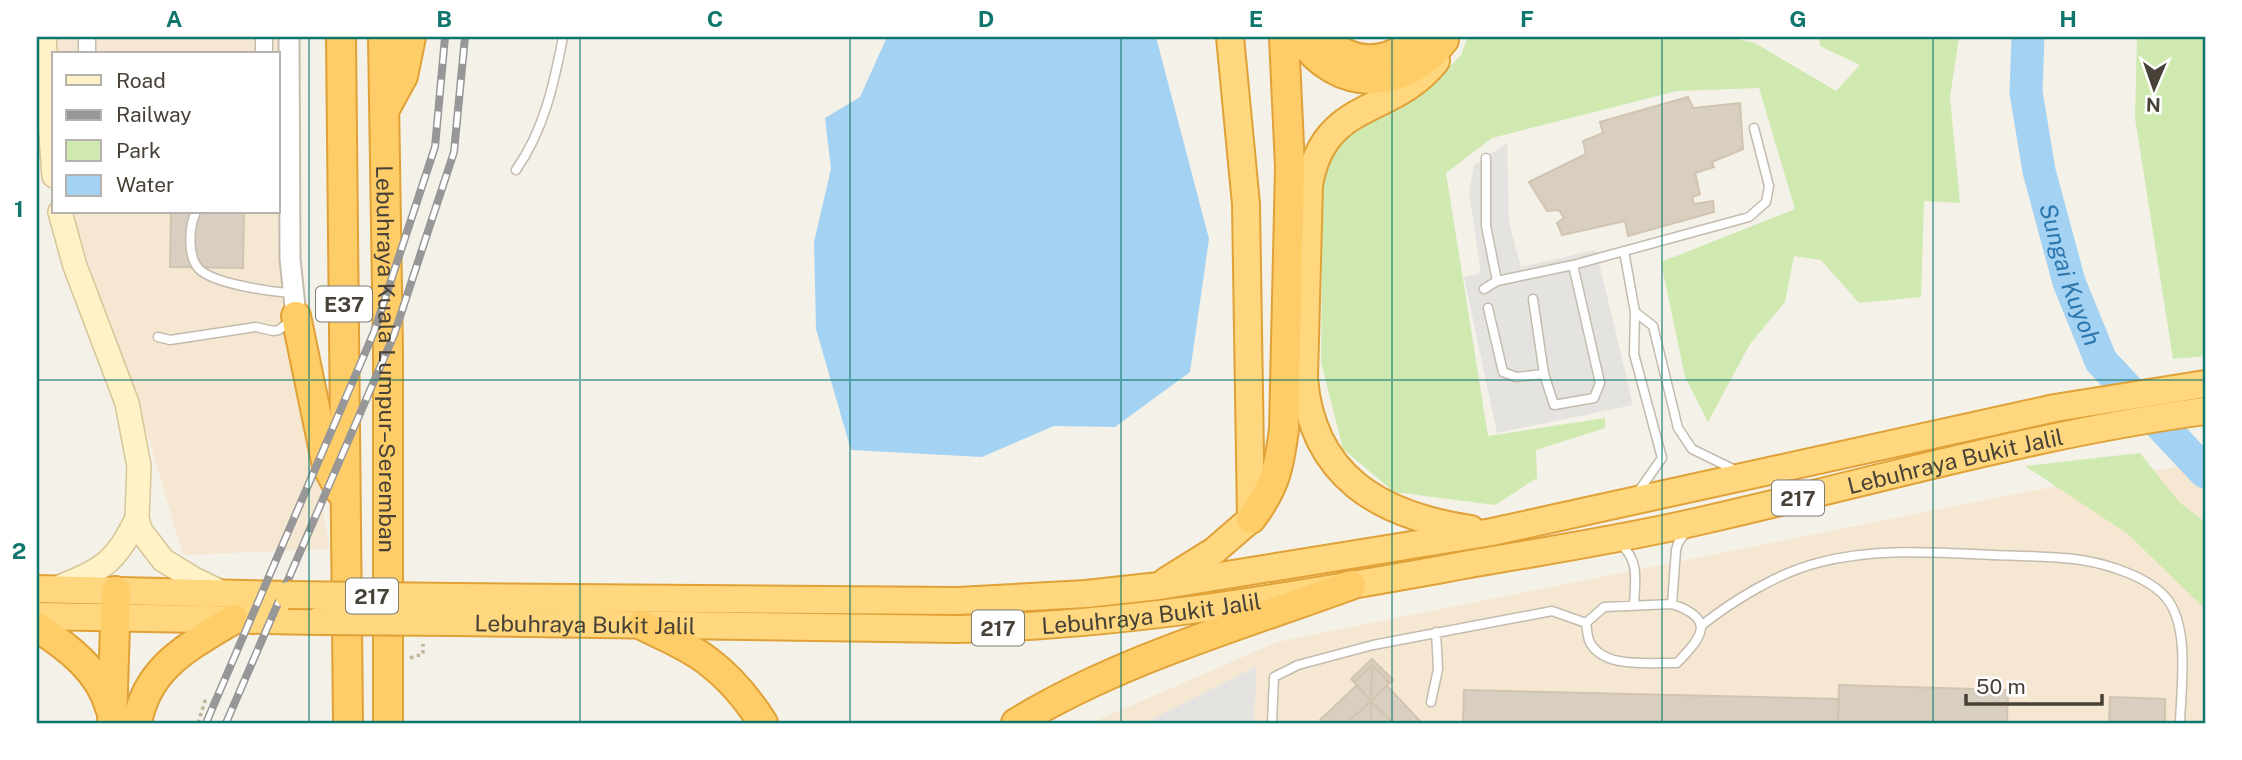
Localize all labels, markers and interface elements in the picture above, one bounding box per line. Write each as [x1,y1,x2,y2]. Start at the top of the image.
text: A [166,5,183,32]
text: B [436,5,452,32]
text: C [707,5,723,32]
text: D [978,5,994,32]
text: E [1249,5,1263,32]
text: F [1520,5,1534,32]
text: G [1789,5,1807,32]
text: H [2059,5,2077,32]
legend [52,52,280,214]
north arrow [2120,52,2190,122]
text: Road [116,68,166,93]
text: N [2146,94,2161,116]
text: Railway [116,102,192,127]
text: Park [116,138,161,163]
street label: Lebuhraya Kuala Lumpur–Seremban [372,165,402,553]
text: Water [116,172,174,197]
text: 1 [14,195,24,222]
water label: Sungai Kuyoh [2034,200,2107,349]
road number: E37 [316,286,372,322]
street label: Lebuhraya Bukit Jalil [1844,422,2066,499]
road number: 217 [1772,480,1824,516]
text: 2 [12,537,26,564]
road number: 217 [346,578,398,614]
street label: Lebuhraya Bukit Jalil [1040,587,1263,639]
street label: Lebuhraya Bukit Jalil [474,609,696,639]
road number: 217 [972,610,1024,646]
scale bar [1966,662,2102,706]
text: 50 m [1976,674,2026,699]

